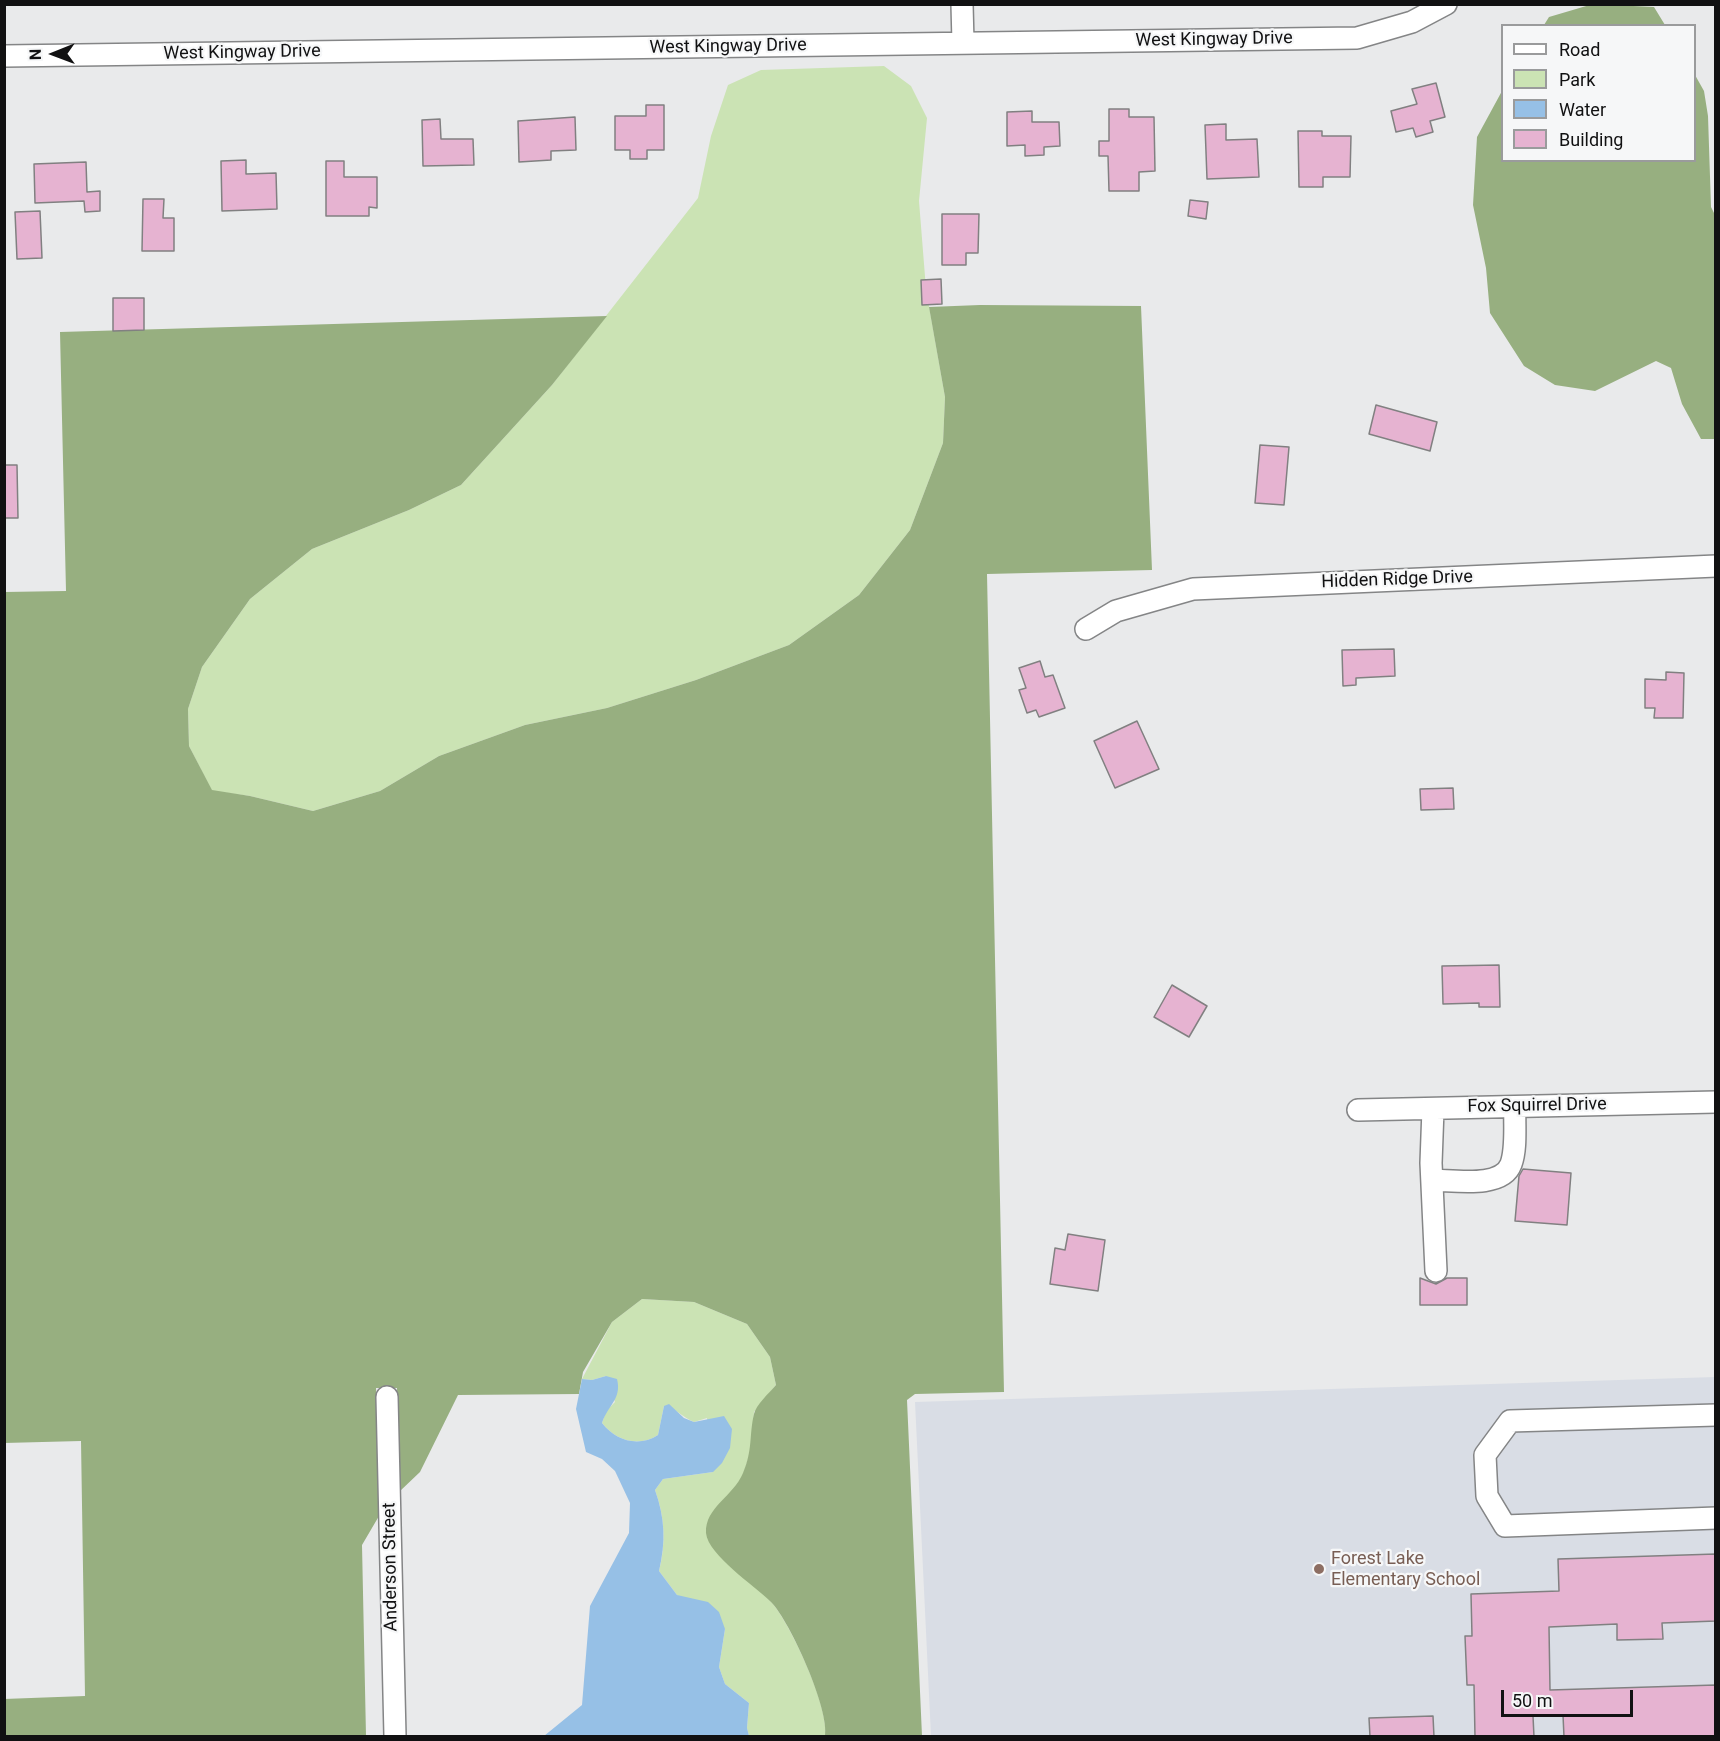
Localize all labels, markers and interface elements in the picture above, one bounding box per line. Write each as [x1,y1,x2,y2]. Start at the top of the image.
north arrow [24,24,84,84]
legend [1501,24,1696,162]
street label: West Kingway Drive [1135,28,1293,52]
street label: West Kingway Drive [649,35,807,59]
text: Road [1559,39,1600,60]
street label: West Kingway Drive [163,41,321,65]
text: N [26,49,45,60]
text: Park [1559,69,1595,90]
text: Water [1559,99,1606,120]
text: Building [1559,129,1623,150]
street label: Hidden Ridge Drive [1321,567,1473,593]
street label: Fox Squirrel Drive [1467,1094,1607,1118]
street label: Anderson Street [379,1502,403,1632]
place label: Forest Lake Elementary School [1331,1548,1480,1590]
marker: Forest Lake Elementary School [1312,1562,1326,1576]
scale bar [1504,1678,1636,1716]
text: 50 m [1512,1690,1552,1711]

